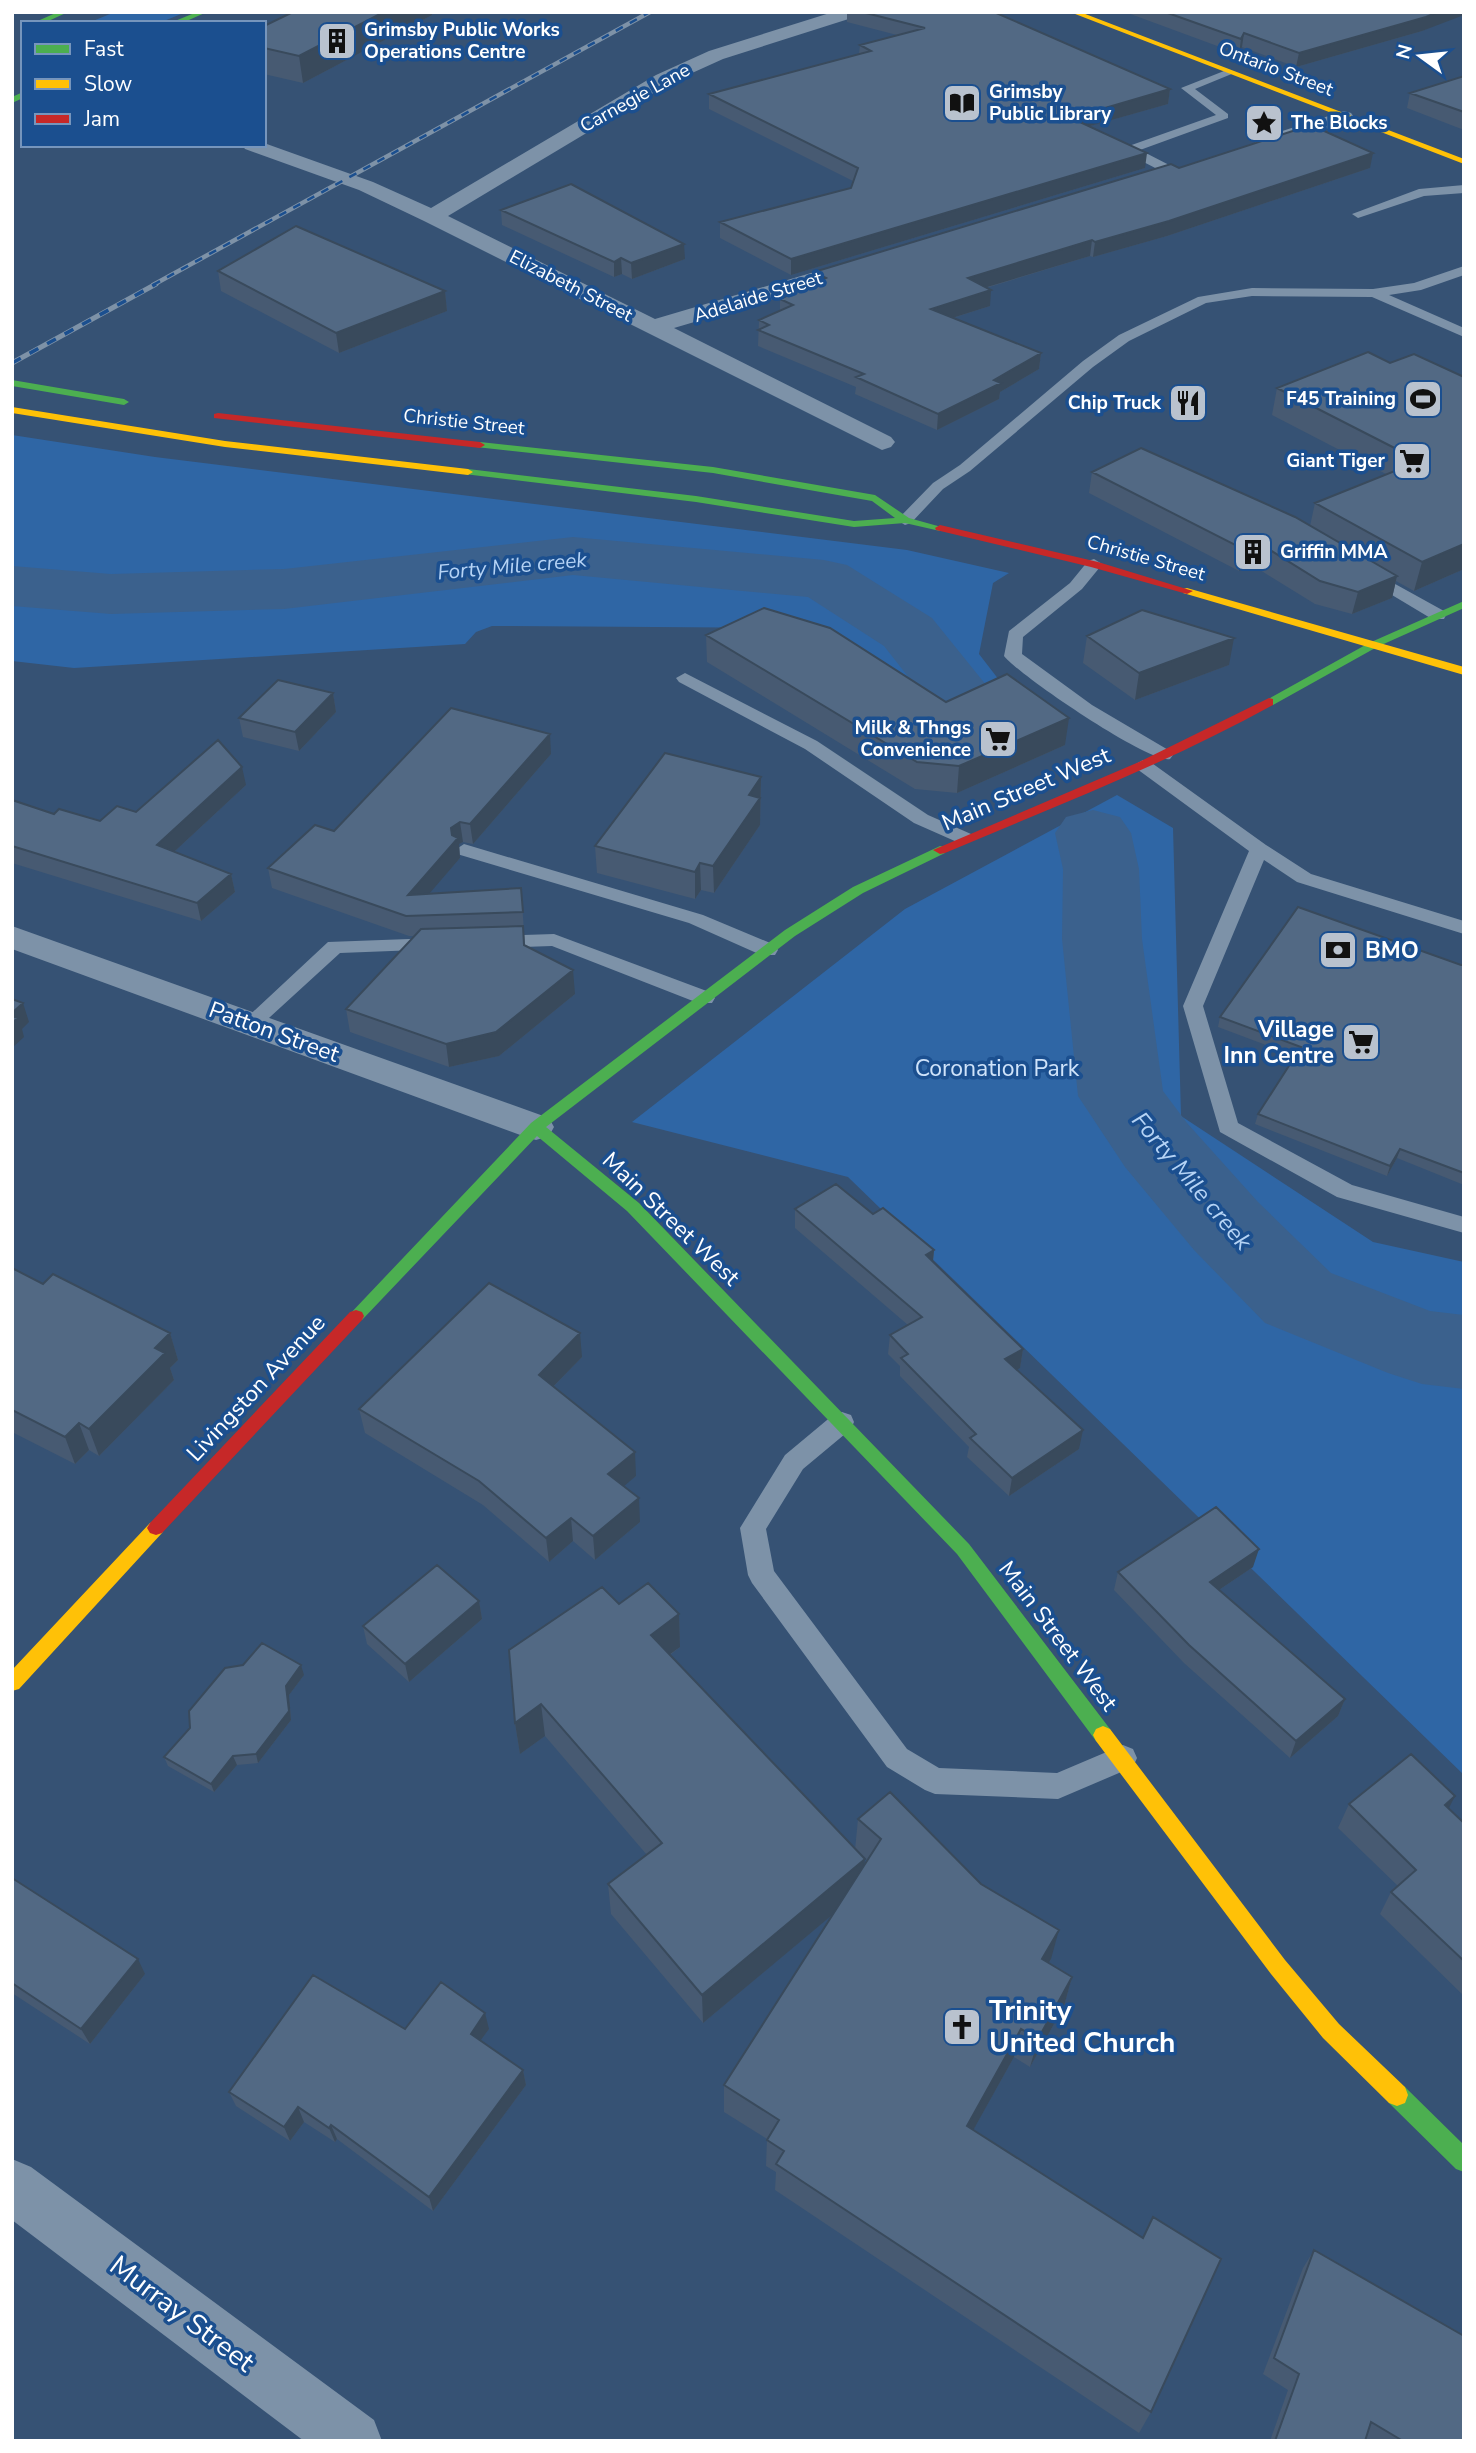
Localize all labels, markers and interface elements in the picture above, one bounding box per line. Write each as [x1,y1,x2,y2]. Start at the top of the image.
place label: Grimsby Public Works Operations Centre [364,17,560,65]
building icon: Grimsby Public Works Operations Centre [316,20,358,62]
legend [21,21,266,147]
north arrow [1385,21,1455,91]
text: Fast [84,35,124,63]
street label: Ontario Street [1215,35,1337,103]
text: N [1390,42,1419,62]
street label: Carnegie Lane [575,57,695,139]
text: Slow [84,70,133,98]
place label: Grimsby Public Library [989,79,1112,127]
library icon: Grimsby Public Library [941,82,983,124]
place icon: The Blocks [1243,102,1285,144]
text: Jam [83,105,120,133]
place label: The Blocks [1291,110,1388,136]
street label: Elizabeth Street [505,244,637,328]
street label: Adelaide Street [691,265,826,329]
sports icon: F45 Training [1402,378,1444,420]
restaurant icon: Chip Truck [1167,382,1209,424]
place label: F45 Training [1286,386,1396,412]
place label: Chip Truck [1068,390,1162,416]
street label: Christie Street [402,403,526,441]
supermarket icon: Giant Tiger [1391,440,1433,482]
place label: Giant Tiger [1286,448,1386,474]
street label: Christie Street [1084,529,1208,587]
building icon: Griffin MMA [1232,531,1274,573]
place label: Griffin MMA [1280,539,1389,565]
water label: Forty Mile creek [436,545,588,586]
place label: Milk & Thngs Convenience [855,715,971,763]
supermarket icon: Milk & Thngs Convenience [977,718,1019,760]
street label: Main Street West [937,739,1116,838]
bank icon: BMO [1317,929,1359,971]
place label: BMO [1365,935,1419,966]
street label: Patton Street [205,994,344,1070]
place label: Village Inn Centre [1224,1014,1334,1071]
supermarket icon: Village Inn Centre [1340,1021,1382,1063]
park label: Coronation Park [915,1053,1080,1084]
water label: Forty Mile creek [1125,1105,1260,1258]
street label: Main Street West [595,1145,747,1293]
street label: Livingston Avenue [180,1308,332,1468]
street label: Main Street West [991,1555,1125,1718]
place label: Trinity United Church [989,1992,1175,2062]
church icon: Trinity United Church [941,2006,983,2048]
street label: Murray Street [102,2247,262,2381]

